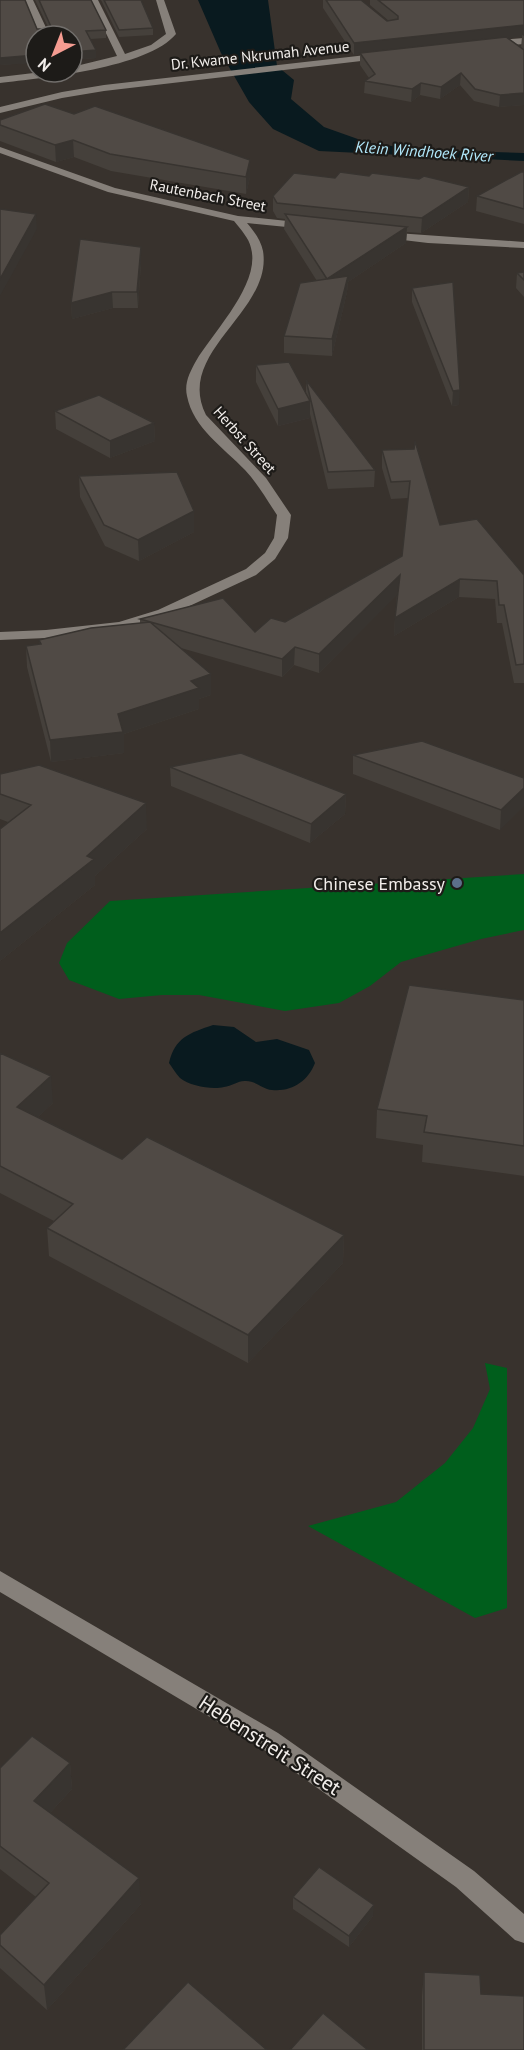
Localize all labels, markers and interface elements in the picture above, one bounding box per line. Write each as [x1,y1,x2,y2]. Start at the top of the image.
north arrow [24,24,84,84]
street label: Dr. Kwame Nkrumah Avenue [170,36,350,74]
text: N [33,54,55,76]
water label: Klein Windhoek River [354,136,495,166]
street label: Rautenbach Street [148,174,268,216]
street label: Herbst Street [210,402,280,478]
place label: Chinese Embassy [313,872,446,895]
marker: Chinese Embassy [450,876,464,890]
street label: Hebenstreit Street [194,1689,346,1801]

